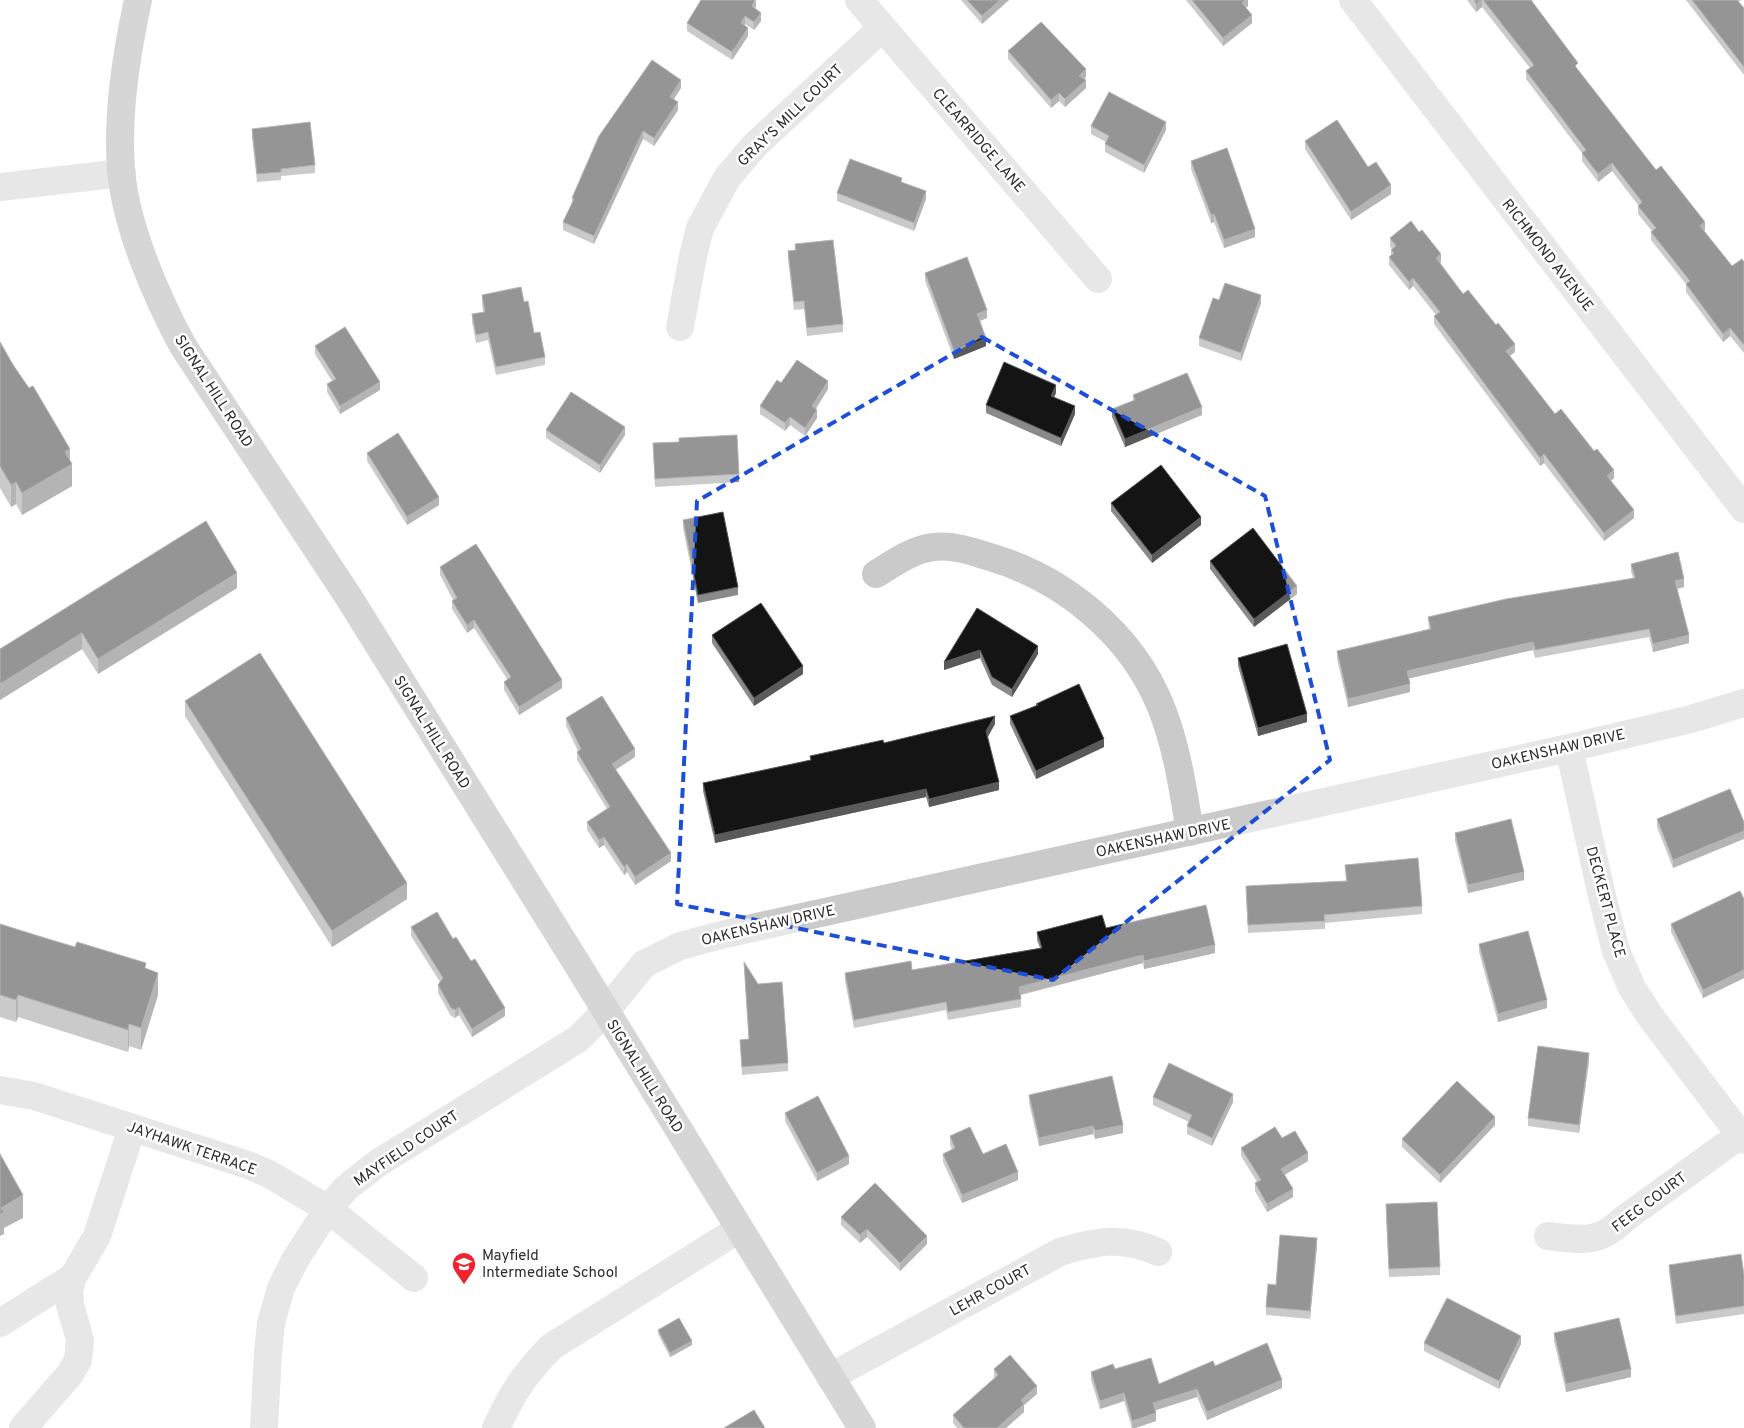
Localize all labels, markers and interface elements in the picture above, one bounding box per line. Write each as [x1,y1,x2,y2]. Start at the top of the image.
street label: GRAY'S MILL COURT [734,61,848,171]
street label: CLEARRIDGE LANE [927,85,1028,197]
street label: RICHMOND AVENUE [1497,196,1597,316]
street label: SIGNAL HILL ROAD [169,332,256,452]
street label: SIGNAL HILL ROAD [388,672,473,793]
street label: OAKENSHAW DRIVE [1490,726,1627,775]
street label: OAKENSHAW DRIVE [1094,816,1232,863]
street label: DECKERT PLACE [1581,845,1629,960]
street label: OAKENSHAW DRIVE [700,902,837,951]
street label: SIGNAL HILL ROAD [601,1016,686,1137]
street label: MAYFIELD COURT [351,1107,463,1191]
street label: JAYHAWK TERRACE [124,1118,259,1181]
street label: FEEG COURT [1609,1169,1691,1238]
place label: Mayfield Intermediate School [482,1247,618,1283]
school or university icon: Mayfield Intermediate School [451,1251,477,1285]
street label: LEHR COURT [947,1261,1035,1322]

